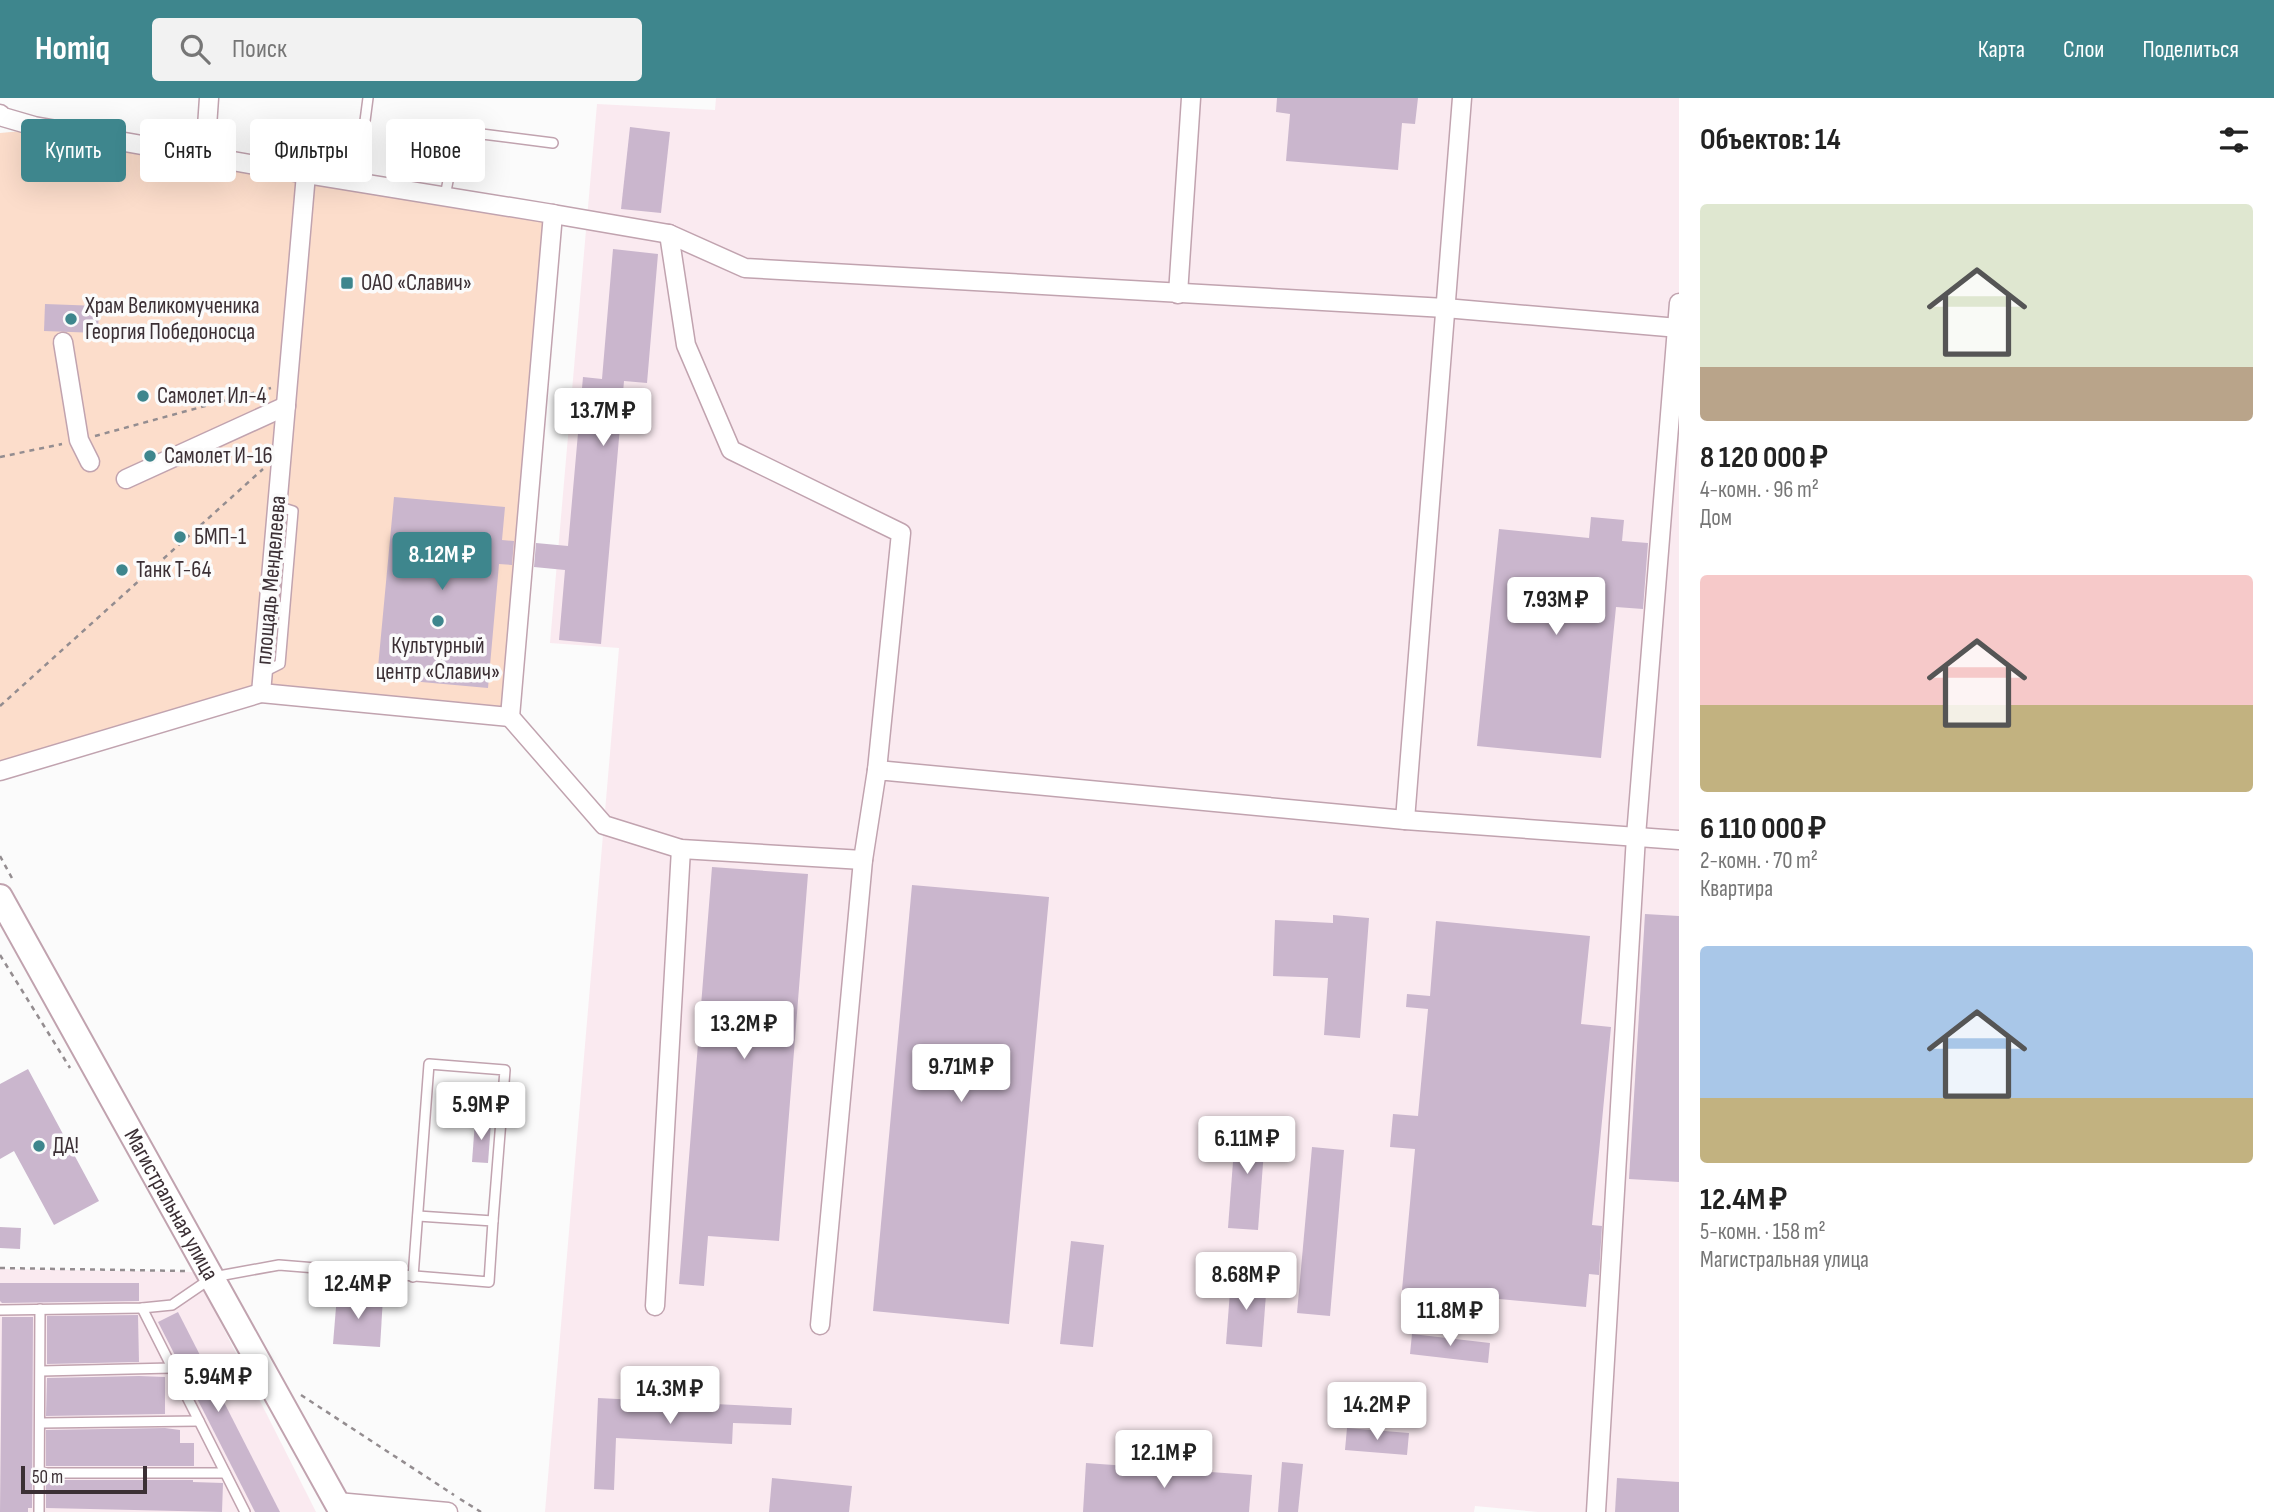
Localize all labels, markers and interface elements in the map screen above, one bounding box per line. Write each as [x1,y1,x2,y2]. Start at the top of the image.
search box [152,18,642,81]
text: Homiq [35,29,110,69]
icon: search [176,30,214,68]
text: Поиск [232,34,287,65]
text: Карта [1978,35,2025,64]
text: Слои [2063,35,2104,64]
text: Поделиться [2142,35,2239,64]
chip: Купить [21,119,126,182]
chip: Снять [140,119,236,182]
chip: Фильтры [250,119,372,182]
chip: Новое [386,119,485,182]
icon: filters [2215,121,2253,159]
text: Объектов: 14 [1700,122,1841,158]
icon: home [1914,249,2040,375]
place label: ОАО «Славич» [361,269,472,297]
marker: ОАО «Славич» [339,275,355,291]
place label: Храм Великомученика Георгия Победоносца [84,292,260,346]
marker: Храм Великомученика Георгия Победоносца [63,311,79,327]
place label: Самолет Ил-4 [157,382,267,410]
marker: Самолет Ил-4 [135,388,151,404]
pin: 13.7M ₽ [538,388,668,448]
text: 13.7M ₽ [570,397,636,425]
text: 8 120 000 ₽ [1700,440,1828,476]
place label: Самолет И-16 [164,442,273,470]
marker: Самолет И-16 [142,448,158,464]
text: 4-комн. · 96 m² [1700,476,1819,504]
street label: площадь Менделеева [250,494,292,666]
text: Дом [1700,504,1732,532]
place label: БМП-1 [194,523,246,551]
marker: БМП-1 [172,529,188,545]
pin: 8.12M ₽ [377,532,507,592]
text: 8.12M ₽ [408,541,476,569]
place label: Танк Т-64 [136,556,212,584]
marker: Танк Т-64 [114,562,130,578]
pin: 7.93M ₽ [1491,578,1621,637]
text: 7.93M ₽ [1523,586,1589,614]
marker: Культурный центр «Славич» [430,613,446,629]
icon: home [1914,620,2040,746]
place label: Культурный центр «Славич» [376,632,500,686]
text: 6 110 000 ₽ [1700,811,1826,847]
text: 2-комн. · 70 m² [1700,847,1818,875]
text: Квартира [1700,875,1773,903]
icon: home [1914,991,2040,1117]
pin: 13.2M ₽ [679,1002,809,1061]
text: 13.2M ₽ [711,1010,777,1038]
pin: 9.71M ₽ [896,1044,1026,1104]
text: 9.71M ₽ [928,1053,994,1081]
pin: 5.9M ₽ [424,1082,538,1142]
text: 5.9M ₽ [452,1091,510,1119]
pin: 6.11M ₽ [1182,1116,1312,1176]
street label: Магистральная улица [118,1124,224,1285]
text: 6.11M ₽ [1214,1125,1280,1153]
place label: ДА! [53,1132,79,1160]
marker: ДА! [31,1138,47,1154]
text: 12.4M ₽ [1700,1182,1787,1218]
text: 5-комн. · 158 m² [1700,1218,1826,1246]
text: Магистральная улица [1700,1246,1869,1274]
pin: 8.68M ₽ [1181,1252,1311,1312]
text: 8.68M ₽ [1212,1261,1280,1289]
pin: 12.4M ₽ [293,1262,423,1321]
text: 12.4M ₽ [325,1270,391,1298]
pin: 11.8M ₽ [1385,1288,1515,1348]
text: 11.8M ₽ [1417,1297,1483,1325]
pin: 5.94M ₽ [153,1354,283,1414]
text: 5.94M ₽ [184,1363,252,1391]
pin: 14.3M ₽ [605,1366,735,1426]
text: 14.3M ₽ [637,1375,703,1403]
pin: 14.2M ₽ [1312,1382,1442,1442]
text: 14.2M ₽ [1343,1391,1411,1419]
pin: 12.1M ₽ [1099,1430,1229,1490]
text: 12.1M ₽ [1131,1439,1197,1467]
scale bar [21,1463,147,1495]
text: 50 m [32,1466,63,1489]

